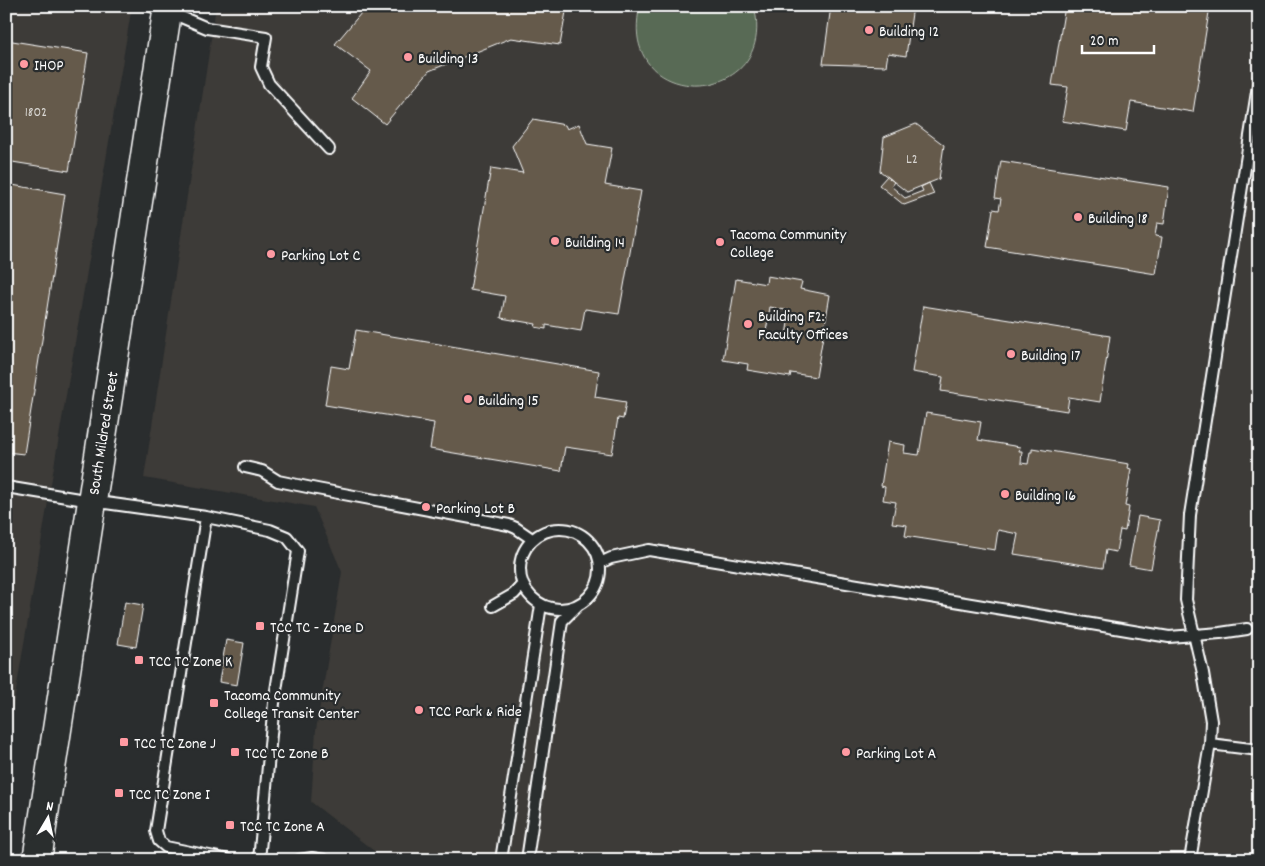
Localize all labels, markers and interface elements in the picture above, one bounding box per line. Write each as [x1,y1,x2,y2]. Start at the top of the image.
place label: Building 12 [879,21,939,44]
scale bar [1082,22,1155,54]
marker: Building 12 [863,24,875,36]
text: 20 m [1090,31,1118,53]
place label: Building 13 [418,48,478,71]
marker: Building 13 [402,51,414,63]
place label: IHOP [34,55,64,78]
marker: IHOP [18,58,30,70]
house number: 1802 [25,103,47,123]
house number: L2 [906,150,918,170]
place label: Building 18 [1088,208,1148,231]
marker: Building 18 [1072,211,1084,223]
place label: Tacoma Community College [730,224,847,265]
place label: Building 14 [565,232,625,255]
marker: Building 14 [549,235,561,247]
marker: Tacoma Community College [714,236,726,248]
place label: Parking Lot C [281,245,360,268]
marker: Parking Lot C [265,248,277,260]
place label: Building F2: Faculty Offices [758,306,849,347]
marker: Building F2: Faculty Offices [742,318,754,330]
place label: Building 17 [1021,345,1080,368]
marker: Building 17 [1005,348,1017,360]
street label: South Mildred Street [83,370,126,497]
place label: Building 15 [478,390,539,413]
marker: Building 15 [462,393,474,405]
place label: Building 16 [1015,485,1076,508]
marker: Building 16 [999,488,1011,500]
place label: Parking Lot B [436,498,515,521]
marker: Parking Lot B [420,501,432,513]
place label: TCC TC - Zone D [270,617,364,640]
marker: TCC TC - Zone D [254,620,266,632]
place label: TCC TC Zone K [149,651,233,674]
marker: TCC TC Zone K [133,654,145,666]
place label: Tacoma Community College Transit Center [224,685,359,726]
marker: Tacoma Community College Transit Center [208,697,220,709]
place label: TCC Park & Ride [429,701,522,724]
marker: TCC Park & Ride [413,704,425,716]
place label: TCC TC Zone J [134,733,216,756]
marker: TCC TC Zone J [118,736,130,748]
place label: TCC TC Zone B [245,743,329,766]
place label: Parking Lot A [856,743,936,766]
marker: TCC TC Zone B [229,746,241,758]
marker: Parking Lot A [840,746,852,758]
place label: TCC TC Zone I [129,784,210,807]
marker: TCC TC Zone I [113,787,125,799]
north arrow [22,794,72,844]
text: N [45,797,55,818]
place label: TCC TC Zone A [240,816,325,839]
marker: TCC TC Zone A [224,819,236,831]

